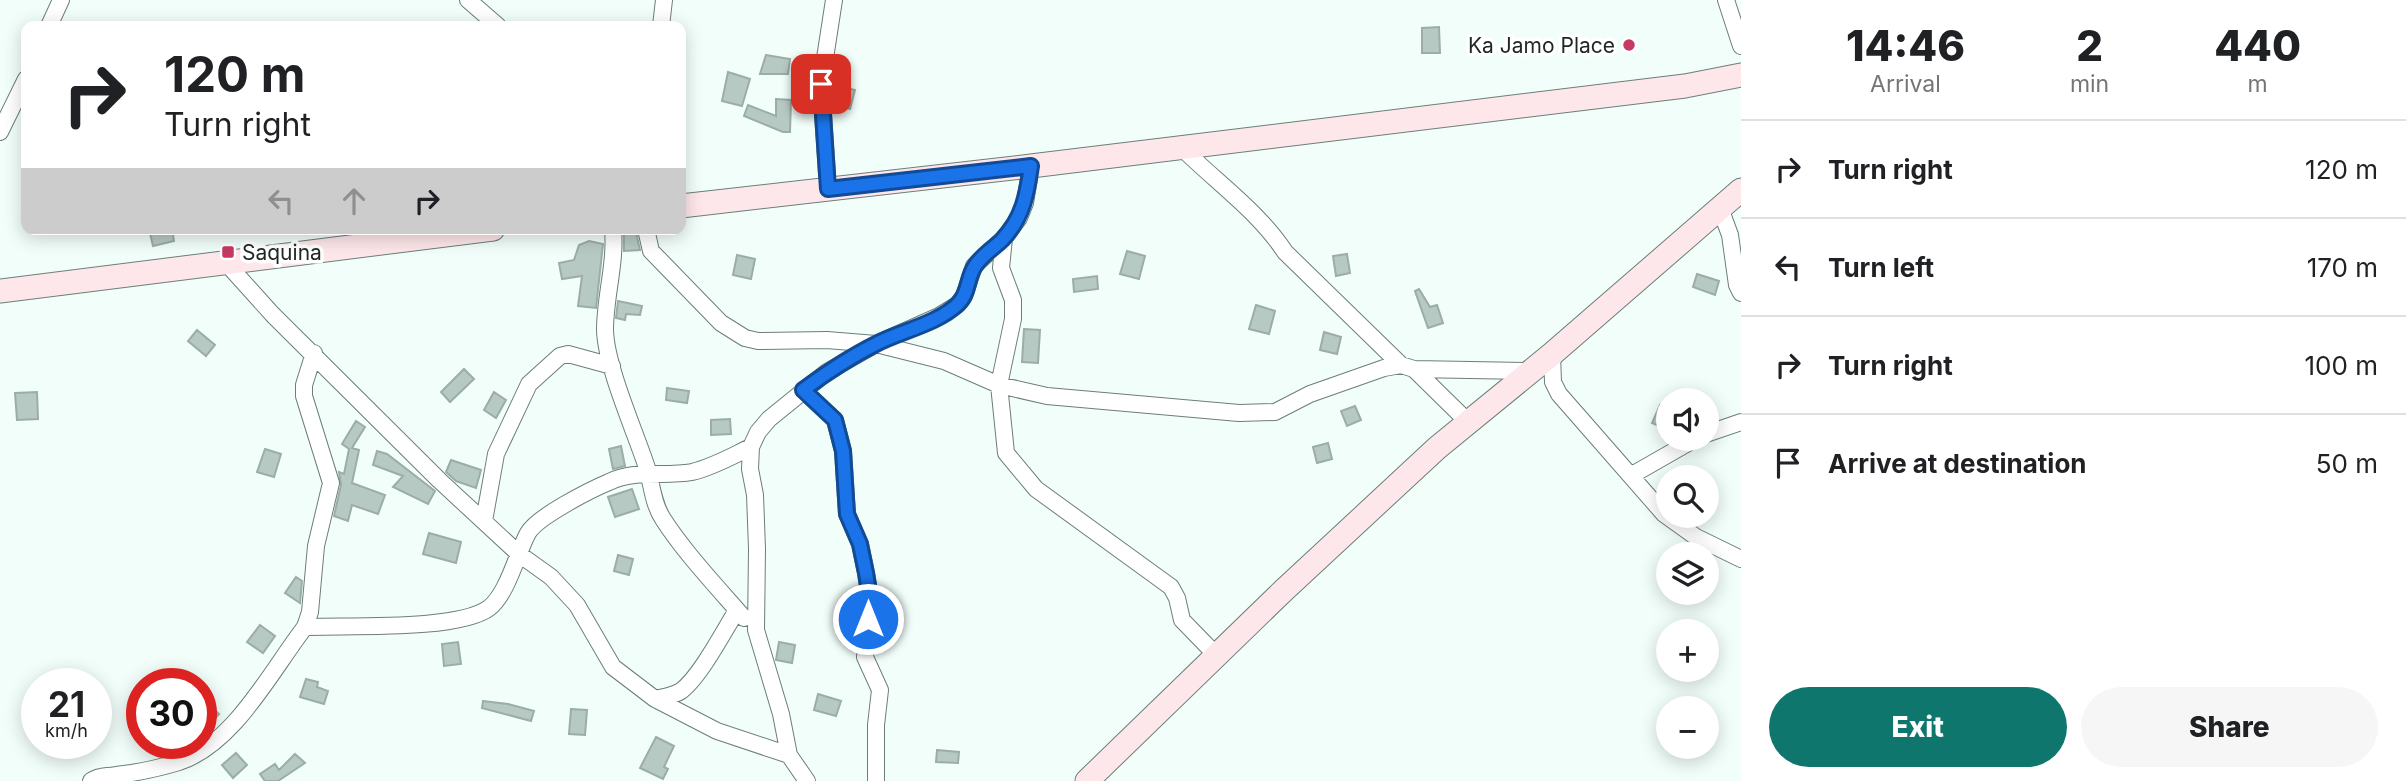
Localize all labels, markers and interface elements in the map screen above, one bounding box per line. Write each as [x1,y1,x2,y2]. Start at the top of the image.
text: 14:46 [1846,20,1965,71]
text: 2 [2076,20,2103,71]
text: 440 [2214,20,2301,71]
place label: Ka Jamo Place [1468,33,1615,58]
marker: Ka Jamo Place [1621,37,1637,53]
text: 120 m [164,45,305,104]
icon: right [49,49,140,140]
pin [791,54,851,114]
icon: arrive [802,65,840,103]
text: Arrival [1870,70,1941,98]
text: min [2070,70,2109,98]
text: m [2248,70,2268,98]
text: Turn right [164,105,311,144]
icon: right [1769,150,1807,188]
text: Turn right [1828,154,1953,185]
text: 120 m [2305,154,2378,185]
icon: left [262,182,300,220]
icon: ahead [335,182,373,220]
icon: right [408,182,446,220]
place label: Saquina [242,240,322,265]
marker: Saquina [220,244,236,260]
icon: left [1769,248,1807,286]
text: Turn left [1828,252,1934,283]
text: 170 m [2307,252,2378,283]
icon: right [1769,346,1807,384]
text: Turn right [1828,350,1953,381]
text: 100 m [2305,350,2378,381]
map controls [1656,388,1719,759]
button: sound [1656,388,1719,451]
icon: arrive [1769,444,1807,482]
text: Arrive at destination [1828,448,2087,479]
text: 50 m [2316,448,2378,479]
button: search [1656,465,1719,528]
button: layers [1656,542,1719,605]
position arrow [831,582,905,656]
button: + [1656,619,1719,682]
speed limit sign: 30 [126,668,217,759]
text: 21 [48,683,85,725]
button: Exit [1769,687,2067,767]
button: Share [2081,687,2378,767]
button: − [1656,696,1719,759]
text: km/h [45,720,88,741]

